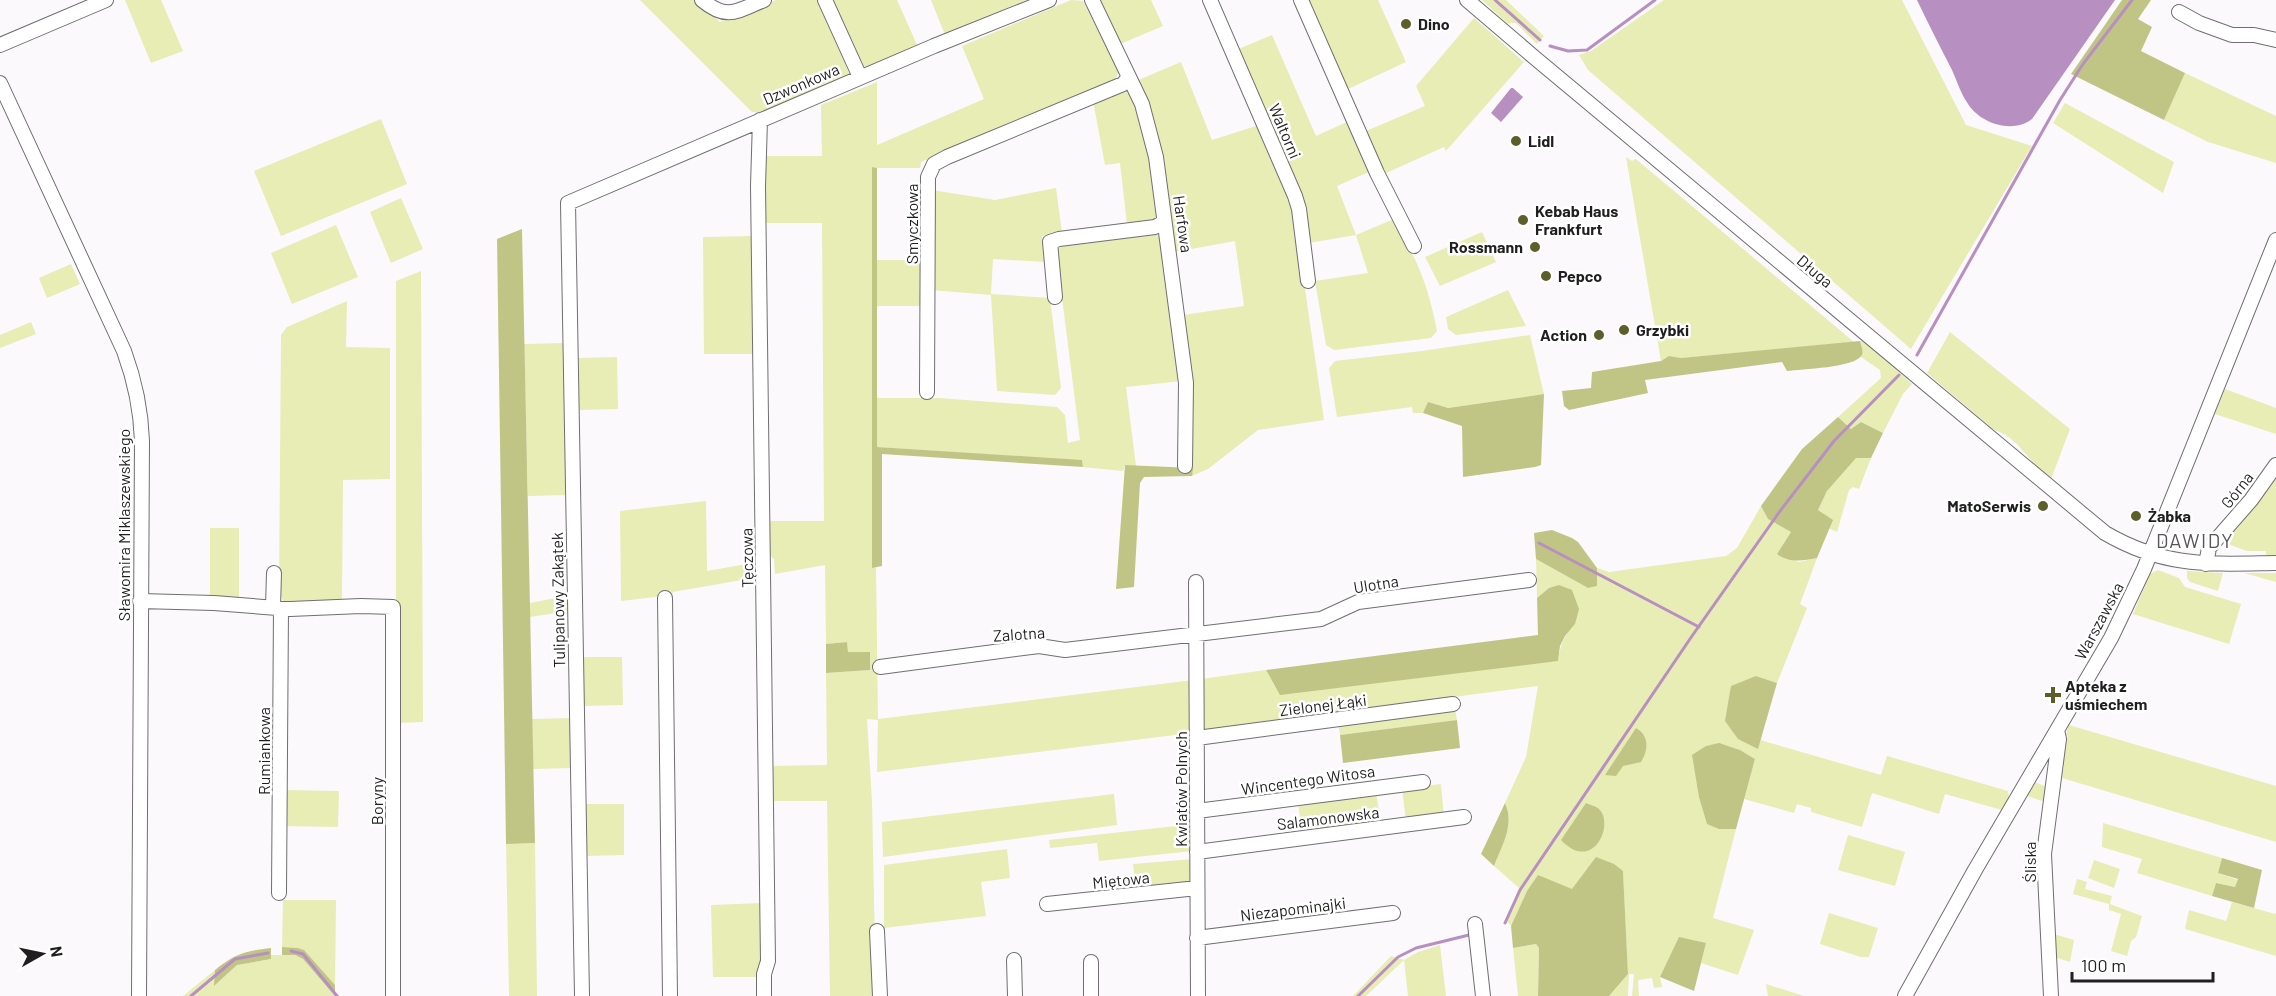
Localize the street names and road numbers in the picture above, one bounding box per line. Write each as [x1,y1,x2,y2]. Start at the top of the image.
street label: Dzwonkowa [760,59,842,108]
street label: Waltorni [1265,100,1306,161]
street label: Smyczkowa [902,184,921,264]
street label: Harfowa [1170,194,1197,254]
street label: Długa [1794,250,1837,291]
street label: Sławomira Miklaszewskiego [114,429,133,621]
street label: Górna [2216,468,2257,512]
street label: Tęczowa [736,528,757,588]
street label: Tulipanowy Zakątek [547,532,568,668]
street label: Ulotna [1352,571,1400,596]
street label: Warszawska [2070,579,2127,663]
street label: Zalotna [992,622,1046,645]
street label: Zielonej Łąki [1278,690,1368,719]
street label: Rumiankowa [254,707,273,795]
street label: Kwiatów Polnych [1171,731,1190,847]
street label: Wincentego Witosa [1240,761,1376,798]
street label: Boryny [367,776,386,825]
street label: Salamonowska [1276,802,1380,833]
street label: Śliska [2020,842,2039,882]
street label: Miętowa [1091,867,1151,892]
street label: Niezapominajki [1239,893,1347,924]

